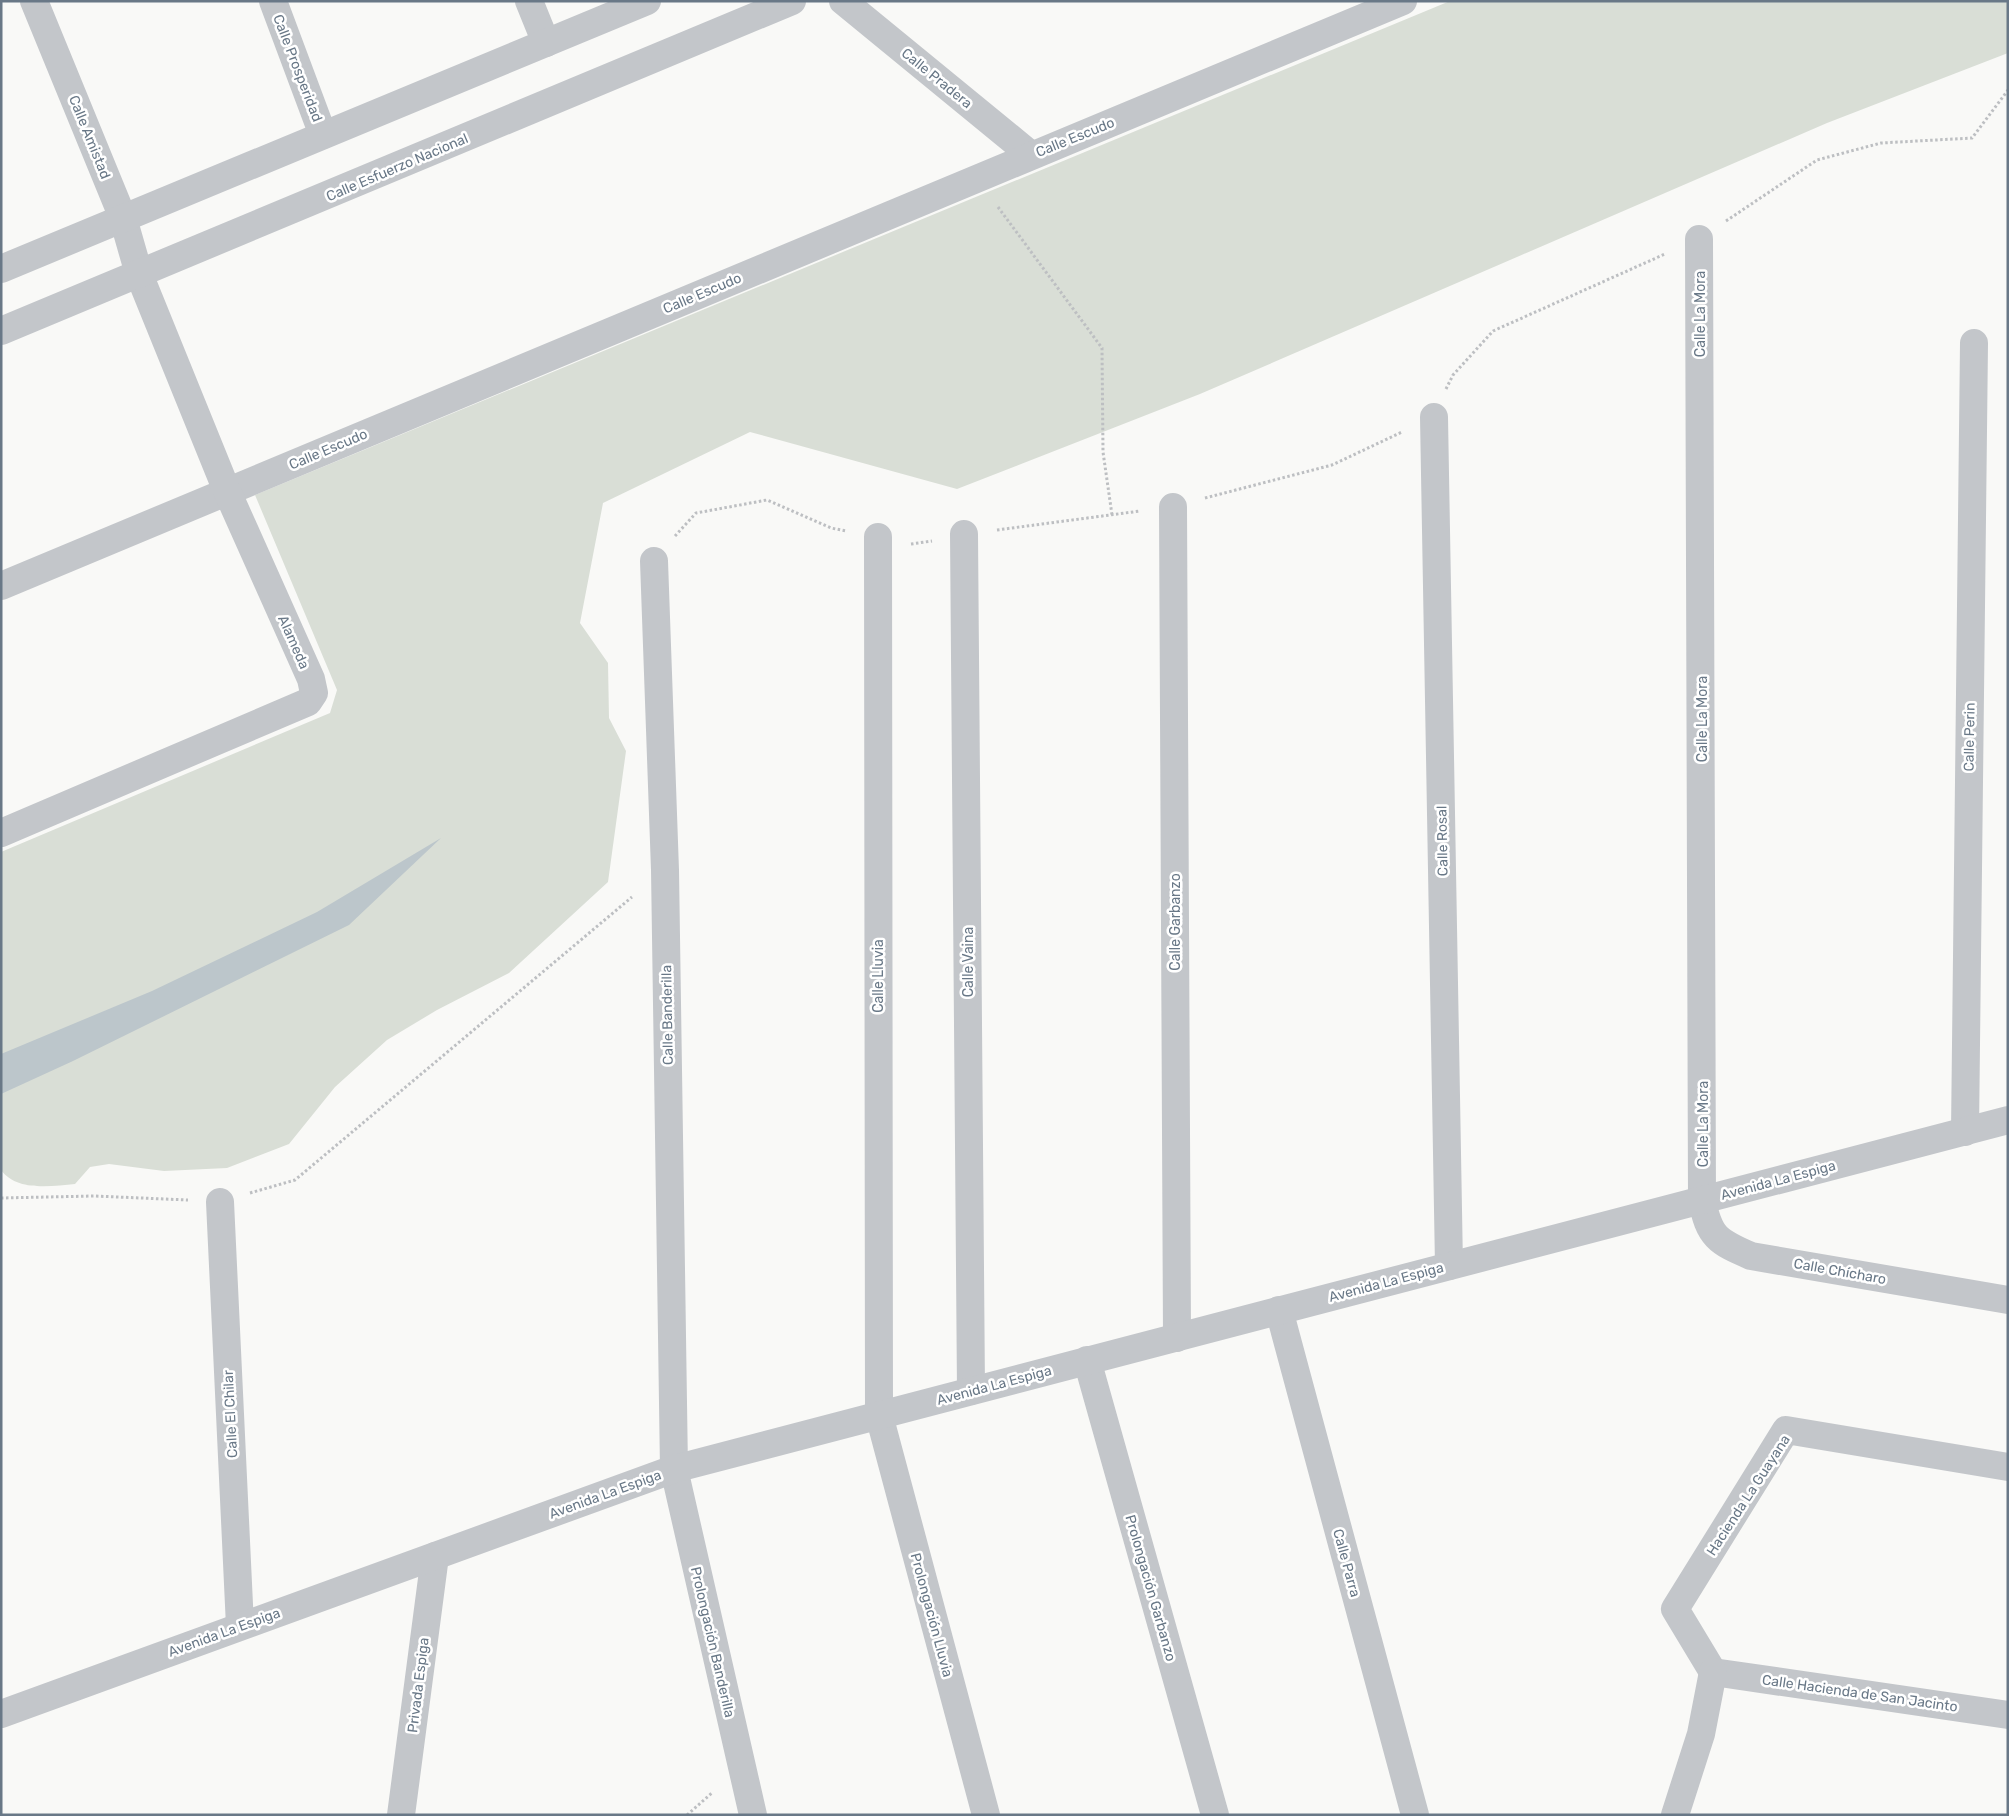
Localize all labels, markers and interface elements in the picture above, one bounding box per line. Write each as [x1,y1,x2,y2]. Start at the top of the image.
street label: Calle Prosperidad [269,12,326,124]
street label: Calle Pradera [898,45,976,112]
street label: Calle Amistad [65,93,114,181]
street label: Calle Escudo [1033,114,1117,161]
street label: Calle Esfuerzo Nacional [324,130,471,205]
street label: Calle Escudo [661,269,744,318]
street label: Calle La Mora [1692,271,1709,357]
street label: Calle Escudo [287,425,370,474]
street label: Alameda [274,613,313,672]
street label: Calle La Mora [1694,676,1711,762]
street label: Calle Perin [1960,702,1979,772]
street label: Calle Rosal [1433,806,1452,876]
street label: Calle Garbanzo [1167,873,1184,971]
street label: Calle Vaina [960,927,977,997]
street label: Calle Lluvia [870,939,887,1013]
street label: Calle Banderilla [658,965,677,1065]
street label: Calle La Mora [1695,1081,1712,1167]
street label: Avenida La Espiga [1719,1157,1837,1204]
street label: Calle Chícharo [1792,1255,1887,1288]
street label: Avenida La Espiga [1327,1259,1445,1306]
street label: Avenida La Espiga [935,1362,1053,1409]
street label: Calle El Chilar [220,1369,241,1458]
street label: Hacienda La Guayana [1703,1432,1794,1559]
street label: Avenida La Espiga [547,1466,664,1523]
street label: Prolongación Garbanzo [1121,1513,1180,1663]
street label: Calle Parra [1329,1527,1364,1599]
street label: Prolongación Lluvia [907,1551,956,1679]
street label: Prolongación Banderilla [687,1565,738,1719]
street label: Avenida La Espiga [166,1604,283,1661]
street label: Privada Espiga [404,1636,433,1734]
street label: Calle Hacienda de San Jacinto [1761,1671,1959,1716]

